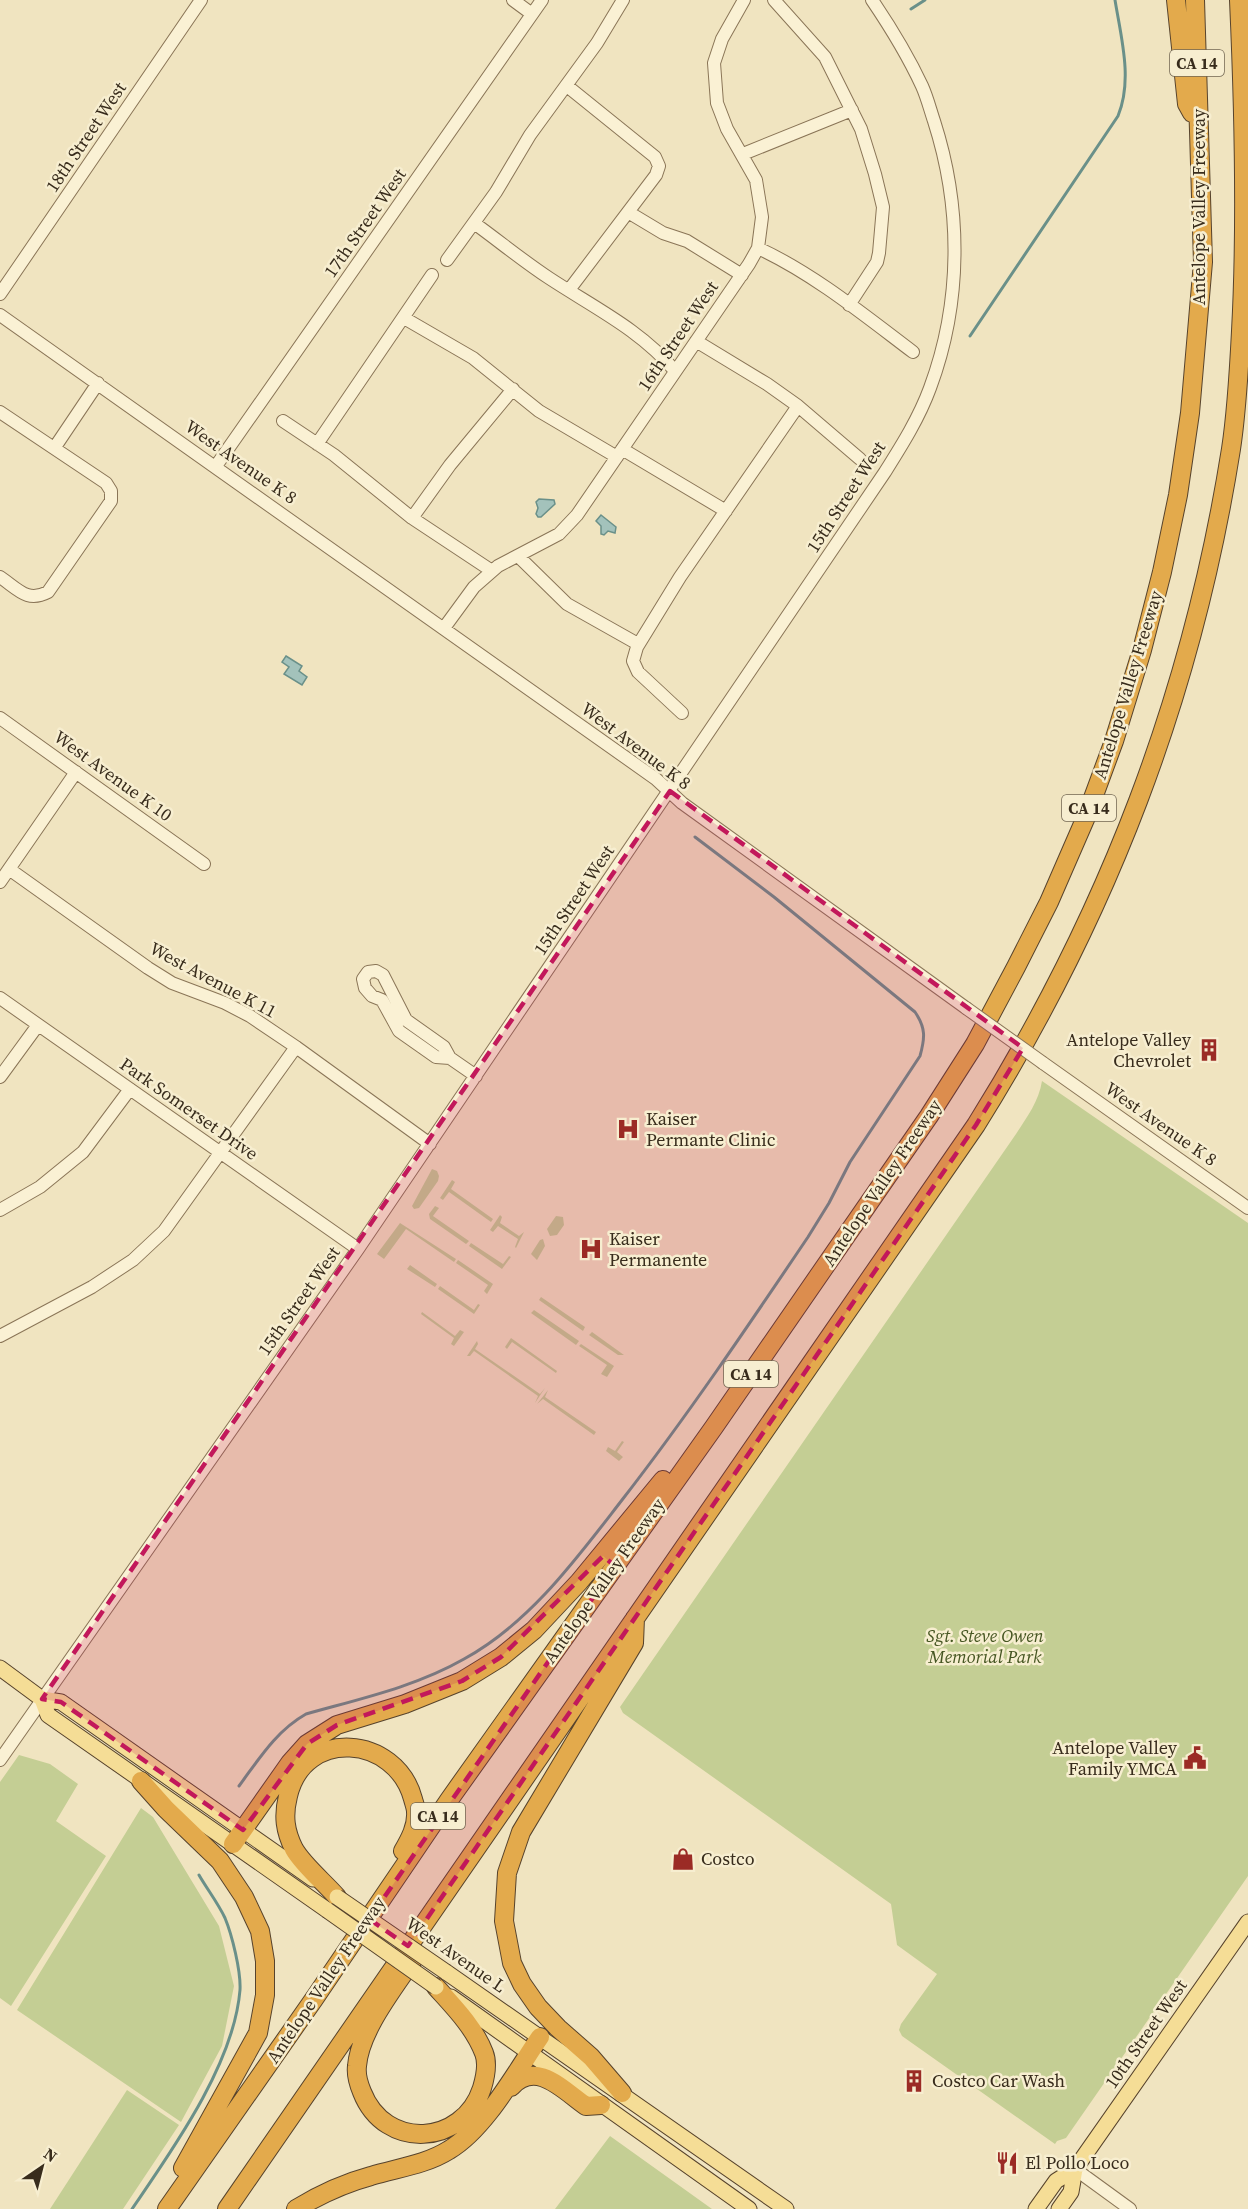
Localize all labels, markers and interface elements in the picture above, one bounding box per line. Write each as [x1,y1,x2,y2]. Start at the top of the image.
road number: CA 14 [1170,50,1224,76]
street label: 18th Street West [39,77,132,197]
street label: Antelope Valley Freeway [1186,108,1211,305]
street label: 17th Street West [318,163,412,282]
street label: 16th Street West [631,276,724,396]
street label: West Avenue K 8 [180,414,302,510]
street label: 15th Street West [800,436,891,557]
street label: Antelope Valley Freeway [1087,587,1168,782]
street label: West Avenue K 8 [576,696,696,795]
street label: West Avenue K 10 [49,724,177,827]
road number: CA 14 [1062,795,1116,821]
street label: 15th Street West [527,840,620,960]
street label: West Avenue K 11 [145,936,281,1024]
place label: Antelope Valley Chevrolet [1066,1027,1192,1073]
building icon: Antelope Valley Chevrolet [1196,1037,1222,1063]
street label: Park Somerset Drive [115,1051,263,1166]
street label: West Avenue K 8 [1100,1076,1222,1172]
street label: Antelope Valley Freeway [816,1094,947,1271]
place label: Kaiser Permante Clinic [646,1106,776,1152]
hospital icon: Kaiser Permante Clinic [615,1116,641,1142]
place label: Kaiser Permanente [609,1226,707,1272]
hospital icon: Kaiser Permanente [578,1236,604,1262]
street label: 15th Street West [252,1241,346,1360]
road number: CA 14 [724,1361,778,1387]
street label: Antelope Valley Freeway [537,1492,671,1668]
park label: Sgt. Steve Owen Memorial Park [926,1623,1044,1669]
place label: Antelope Valley Family YMCA [1052,1735,1178,1781]
public building icon: Antelope Valley Family YMCA [1182,1745,1208,1771]
road number: CA 14 [411,1803,465,1829]
shop icon: Costco [670,1846,696,1872]
place label: Costco [701,1846,755,1871]
street label: Antelope Valley Freeway [260,1891,391,2068]
street label: West Avenue L [401,1911,511,1998]
street label: 10th Street West [1099,1974,1193,2093]
building icon: Costco Car Wash [901,2068,927,2094]
place label: Costco Car Wash [932,2068,1065,2093]
north arrow [12,2137,72,2197]
text: N [40,2142,62,2167]
restaurant icon: El Pollo Loco [994,2150,1020,2176]
place label: El Pollo Loco [1025,2150,1130,2175]

